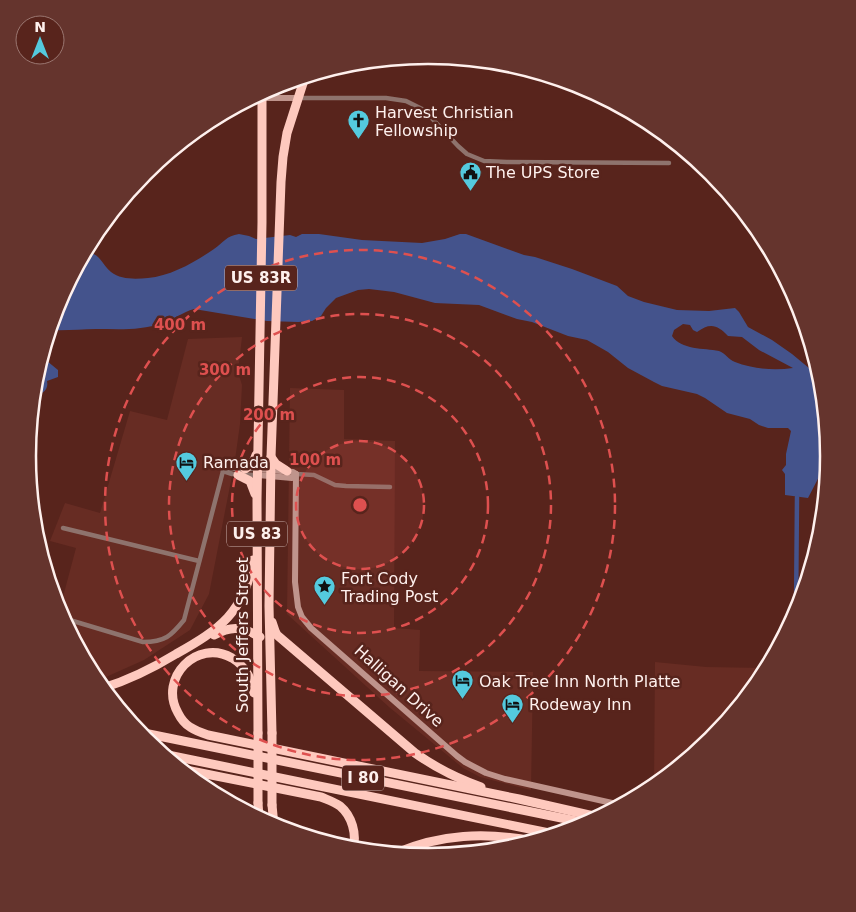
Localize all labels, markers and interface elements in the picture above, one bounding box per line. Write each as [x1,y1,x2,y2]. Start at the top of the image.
north arrow [15,15,65,65]
text: N [34,19,46,35]
place label: Harvest Christian Fellowship [375,103,514,140]
church icon: Harvest Christian Fellowship [347,109,371,140]
public building icon: The UPS Store [458,160,482,191]
place label: The UPS Store [485,163,600,182]
road number: US 83R [225,266,297,290]
text: 400 m [154,316,206,334]
text: 300 m [199,361,251,379]
text: 200 m [243,406,295,424]
hotel icon: Ramada [175,450,199,481]
text: 100 m [289,451,341,469]
place label: Ramada [203,453,269,472]
centre of rings [351,496,369,514]
road number: US 83 [227,522,287,546]
street label: South Jeffers Street [233,557,252,713]
place label: Fort Cody Trading Post [340,569,438,606]
place icon: Fort Cody Trading Post [313,575,337,606]
street label: Halligan Drive [351,641,447,731]
hotel icon: Oak Tree Inn North Platte [451,669,475,700]
place label: Oak Tree Inn North Platte [479,672,680,691]
hotel icon: Rodeway Inn [501,692,525,723]
place label: Rodeway Inn [529,695,632,714]
road number: I 80 [342,766,384,790]

